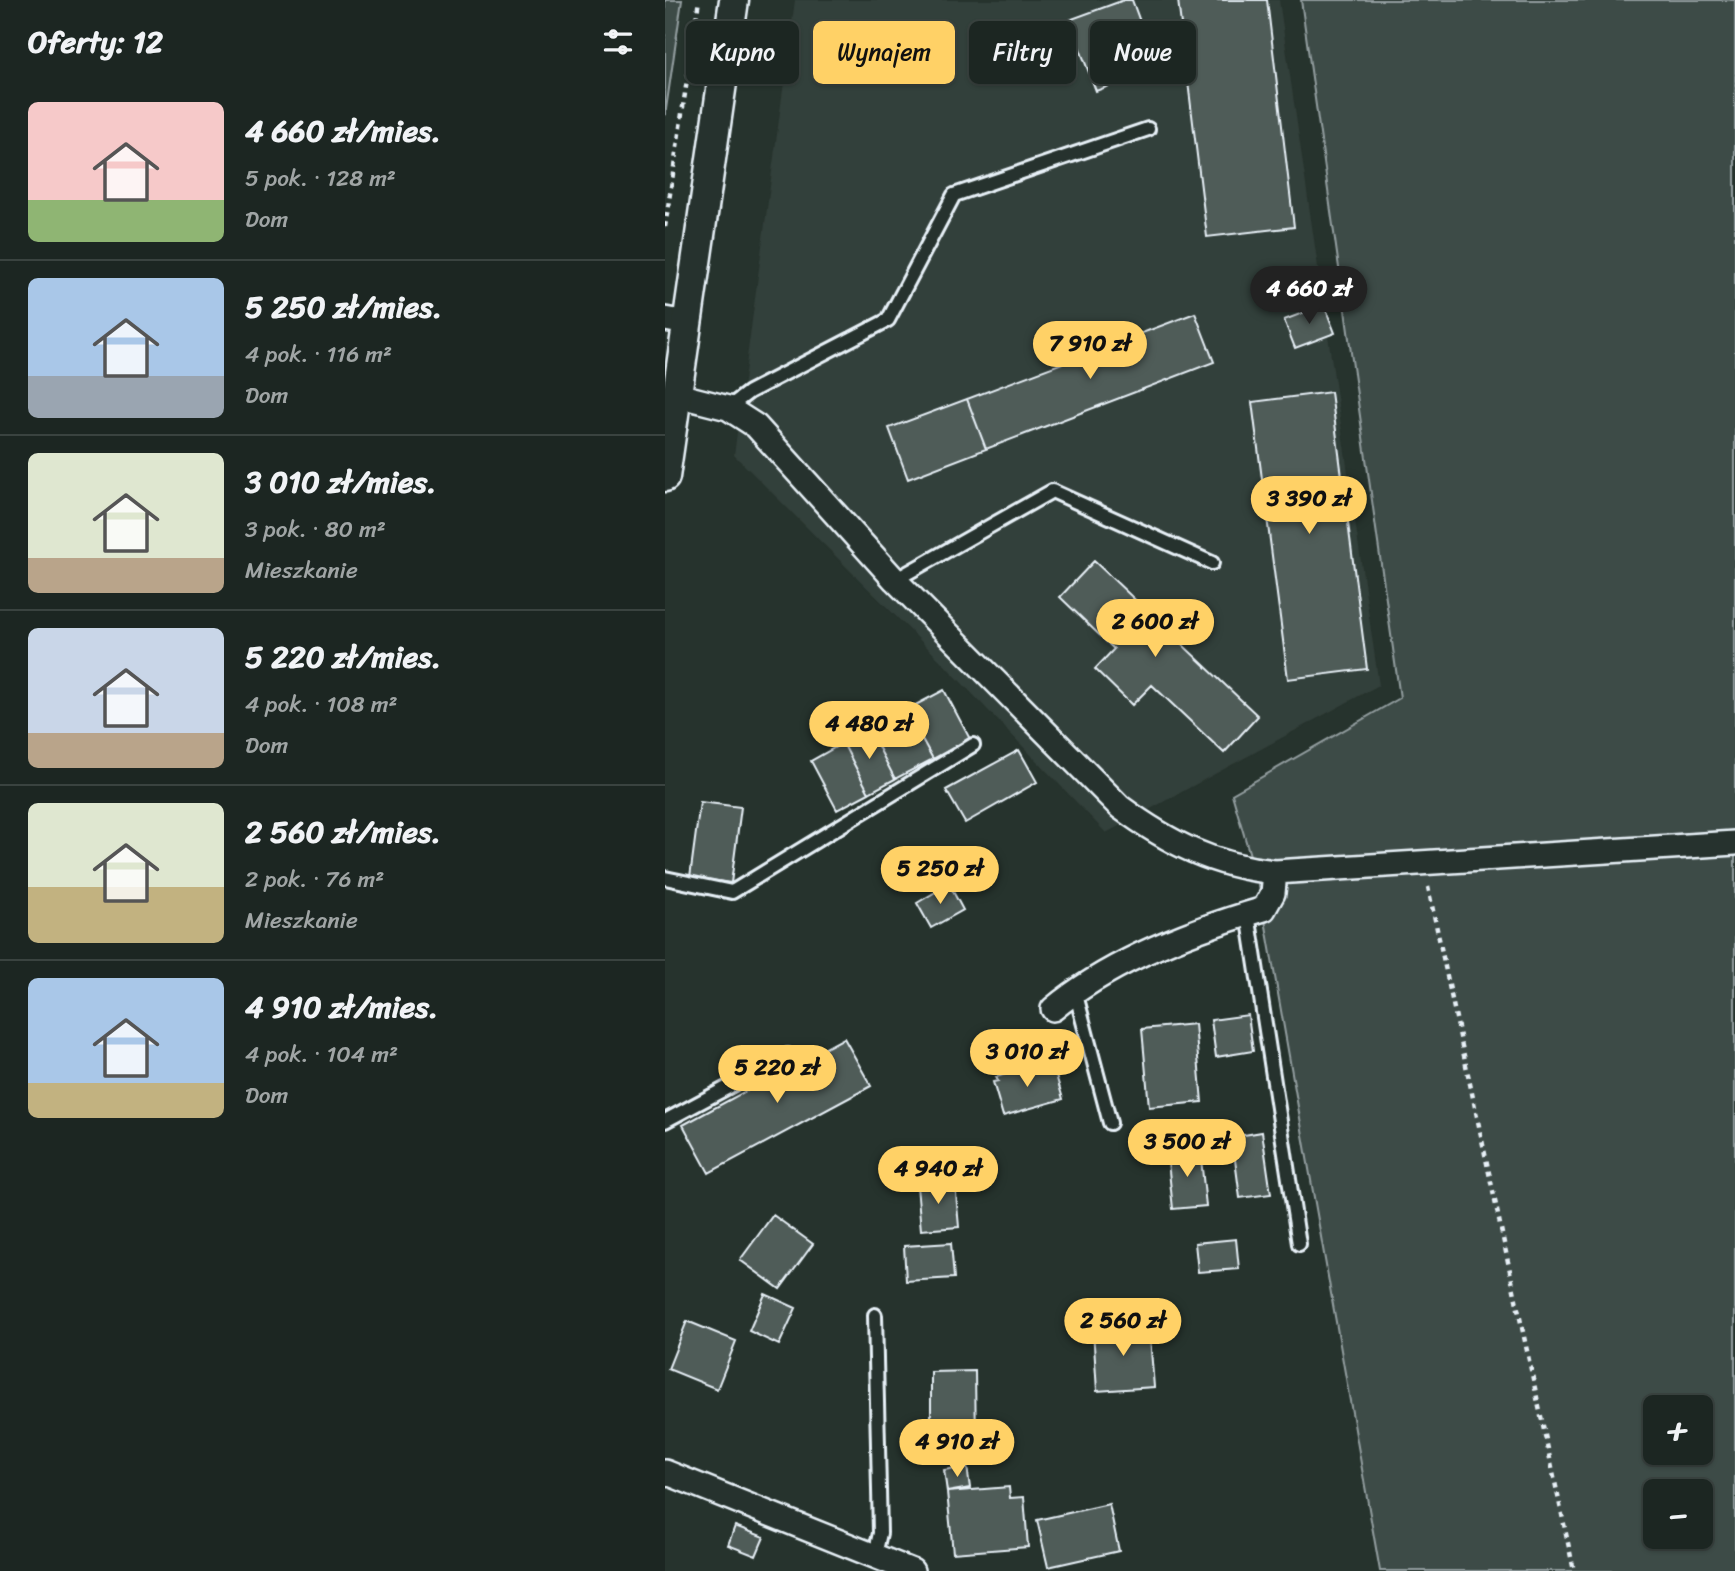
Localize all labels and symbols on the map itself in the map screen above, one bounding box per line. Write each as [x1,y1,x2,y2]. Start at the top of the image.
pin: 4 660 zł [1237,266,1381,326]
pin: 7 910 zł [1018,322,1162,381]
pin: 3 390 zł [1237,476,1381,536]
pin: 2 600 zł [1083,600,1227,659]
pin: 4 480 zł [797,702,941,761]
pin: 5 250 zł [868,846,1012,906]
pin: 3 010 zł [955,1030,1099,1089]
pin: 5 220 zł [705,1046,849,1105]
pin: 3 500 zł [1115,1120,1259,1179]
pin: 4 940 zł [866,1146,1010,1206]
pin: 2 560 zł [1051,1298,1195,1358]
pin: 4 910 zł [885,1420,1029,1479]

